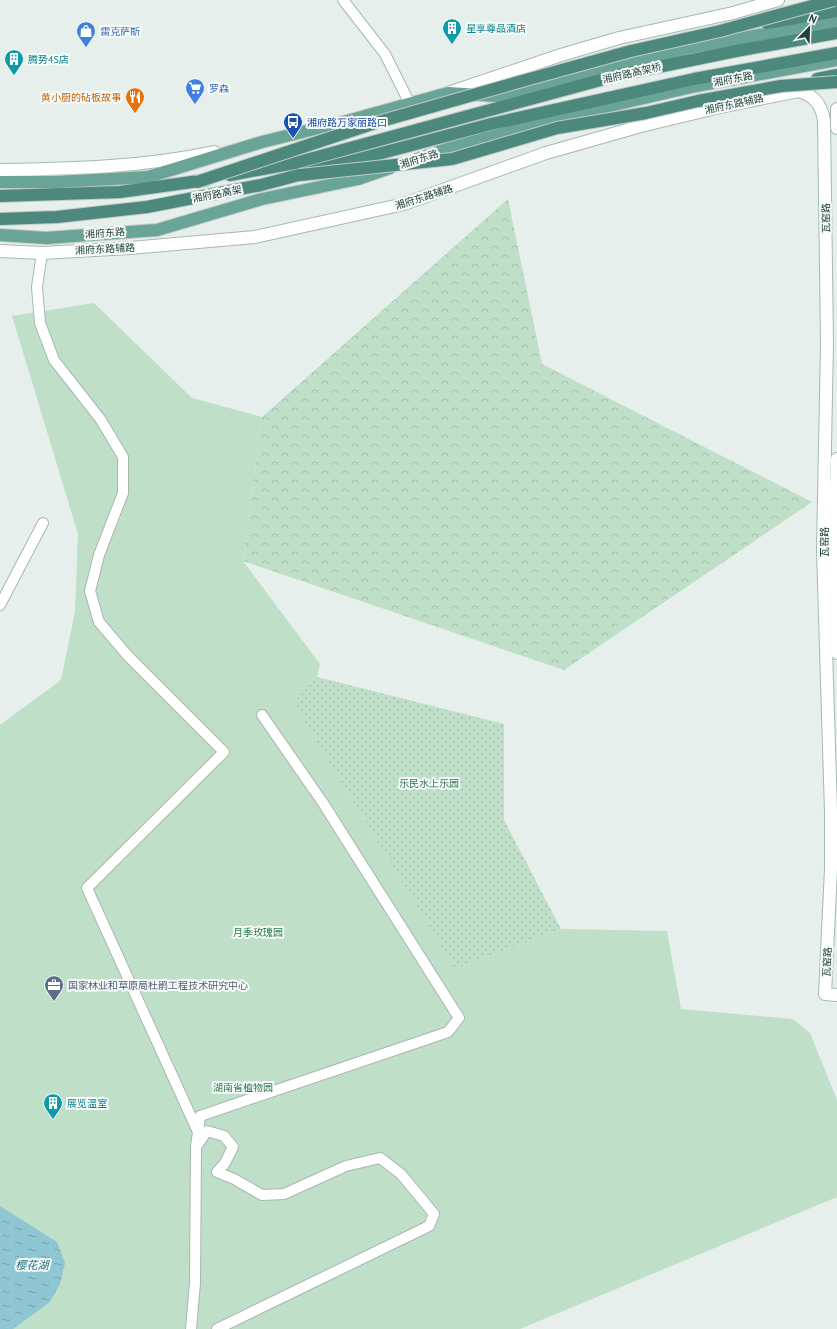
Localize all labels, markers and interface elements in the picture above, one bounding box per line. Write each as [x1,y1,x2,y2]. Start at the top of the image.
north arrow [789,8,829,48]
text: N [807,11,819,27]
building icon: 星享尊品酒店 [441,17,463,45]
shop icon: 雷克萨斯 [75,20,97,48]
place label: 星享尊品酒店 [466,22,526,35]
place label: 雷克萨斯 [100,25,140,38]
building icon: 腾势4S店 [3,48,25,76]
place label: 腾势4S店 [28,53,69,66]
street label: 湘府路高架桥 [601,60,663,86]
street label: 湘府东路 [712,69,754,89]
supermarket icon: 罗森 [184,77,206,105]
place label: 罗森 [209,82,229,95]
restaurant icon: 黄小厨的砧板故事 [124,86,146,114]
place label: 黄小厨的砧板故事 [41,91,121,104]
street label: 湘府东路辅路 [703,91,765,117]
bus stop icon: 湘府路万家丽路口 [282,111,304,139]
place label: 湘府路万家丽路口 [307,116,387,129]
street label: 湘府东路 [398,147,440,171]
street label: 湘府东路辅路 [393,182,455,212]
street label: 湘府路高架 [191,183,243,205]
street label: 瓦窑路 [819,203,833,233]
street label: 湘府东路 [85,225,125,241]
street label: 湘府东路辅路 [75,241,135,257]
street label: 瓦窑路 [818,527,831,557]
park label: 乐民水上乐园 [399,777,459,790]
park label: 月季玫瑰园 [233,926,283,939]
street label: 瓦窑路 [820,947,834,977]
office icon: 国家林业和草原局杜鹃工程技术研究中心 [43,974,65,1002]
place label: 国家林业和草原局杜鹃工程技术研究中心 [68,979,248,992]
park label: 湖南省植物园 [213,1081,273,1094]
building icon: 展览温室 [42,1092,64,1120]
place label: 展览温室 [67,1097,107,1110]
water label: 樱花湖 [16,1258,50,1272]

